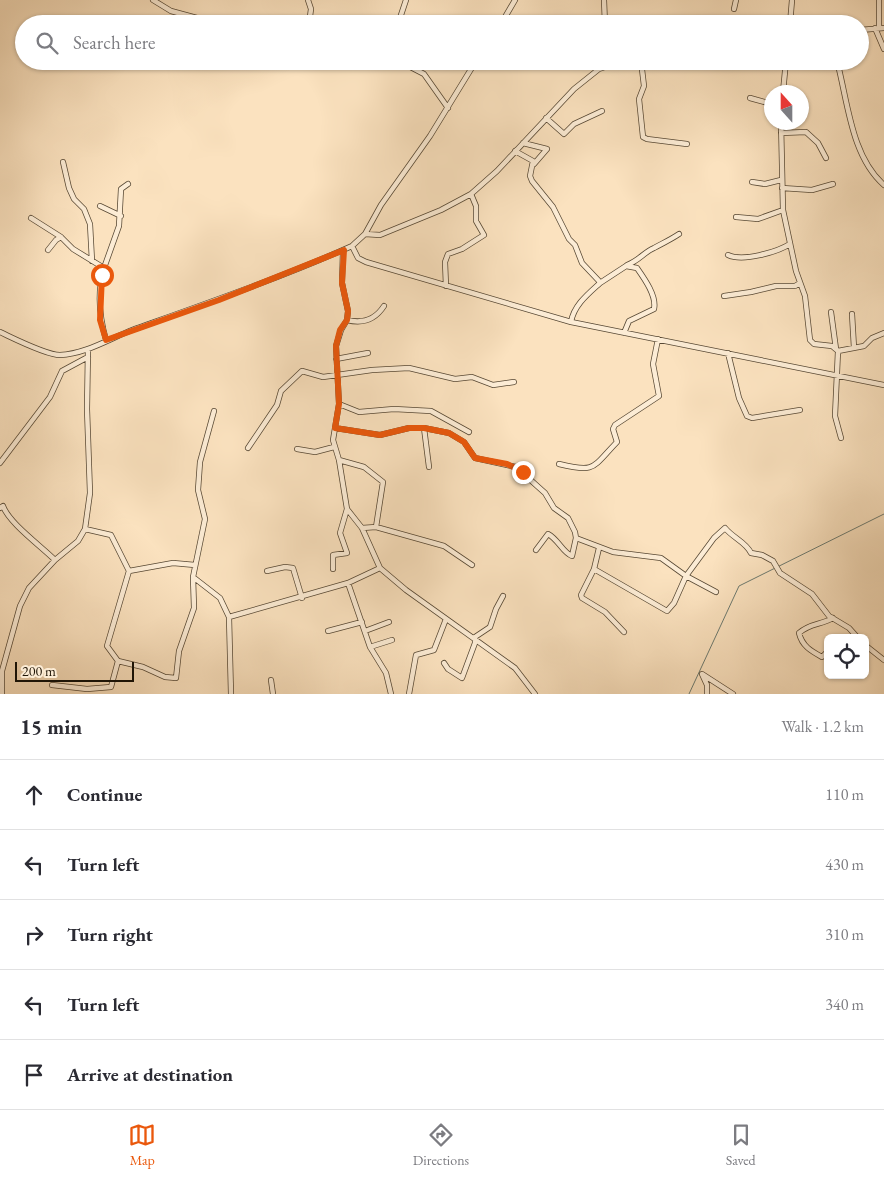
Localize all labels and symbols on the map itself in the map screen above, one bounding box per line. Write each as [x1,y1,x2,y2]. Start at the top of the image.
north arrow [764,85,809,130]
route start [91,264,114,287]
route end [512,461,535,484]
scale bar [15,659,134,682]

